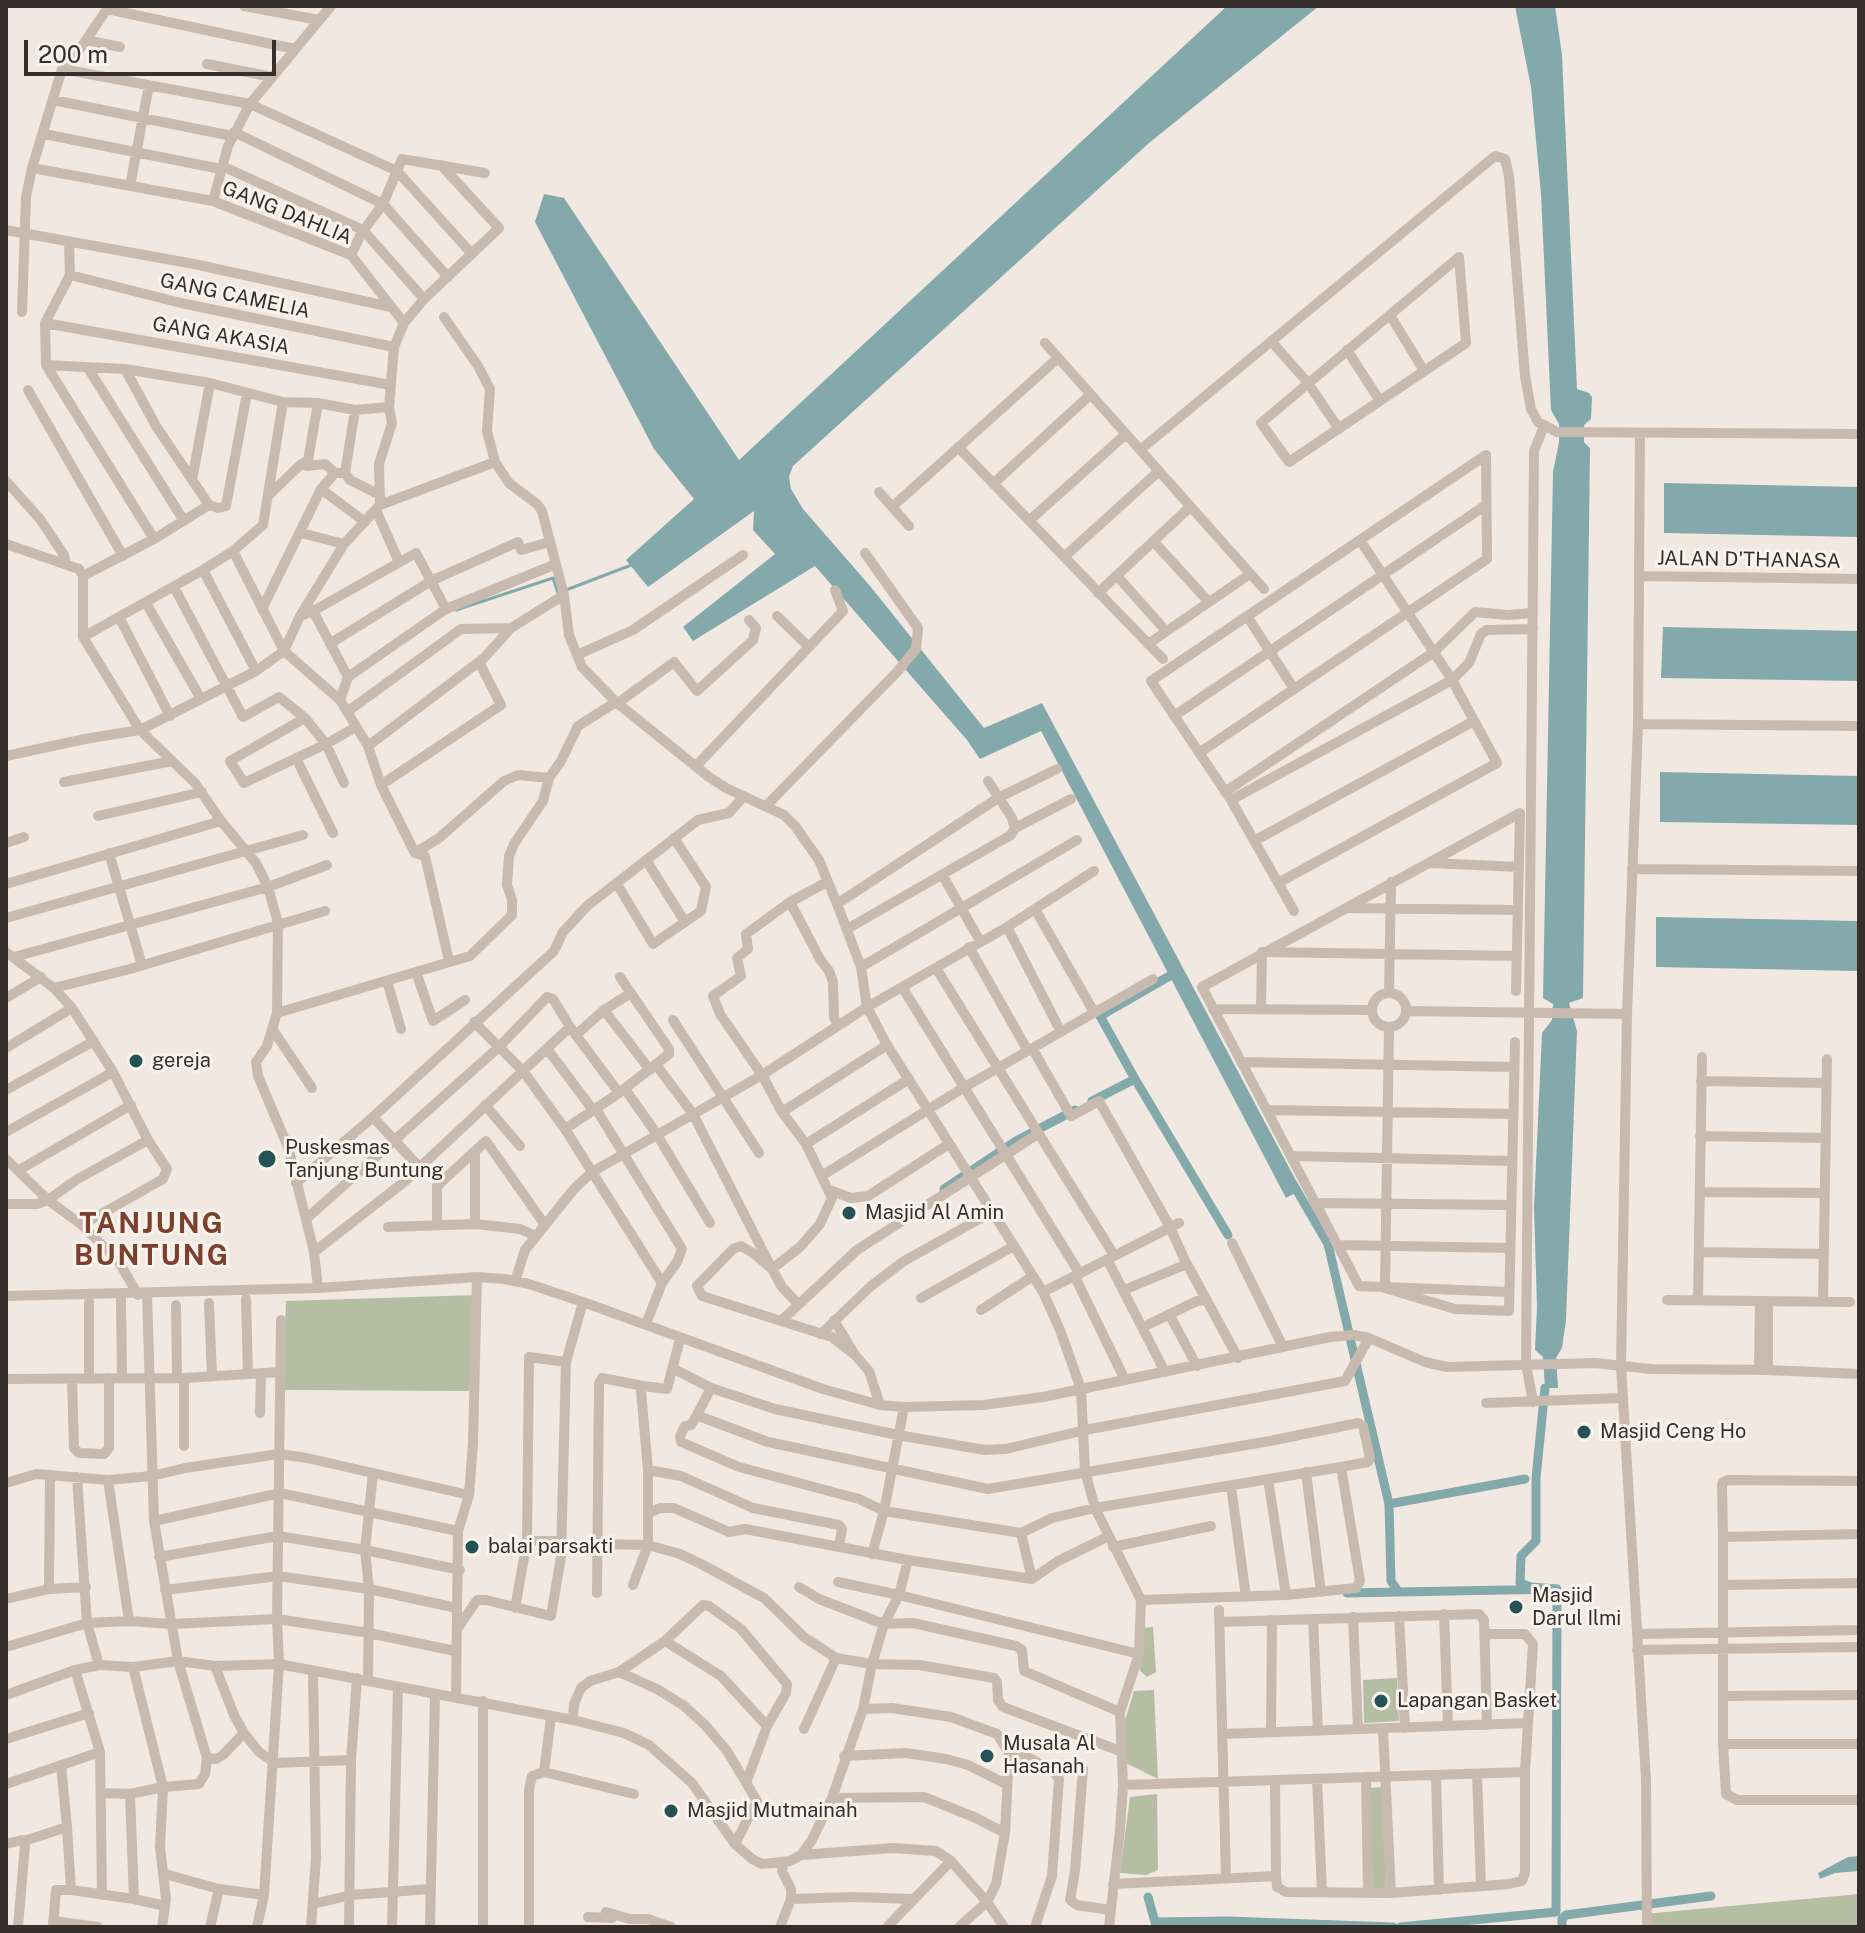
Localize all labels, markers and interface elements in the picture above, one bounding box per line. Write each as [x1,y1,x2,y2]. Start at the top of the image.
scale bar [28,24,280,74]
text: 200 m [38,40,108,68]
street label: GANG DAHLIA [219,176,355,250]
street label: GANG CAMELIA [158,268,312,324]
street label: GANG AKASIA [151,312,291,360]
street label: JALAN D'THANASA [1657,546,1841,574]
place label: gereja [152,1049,211,1073]
marker: gereja [127,1052,145,1070]
place label: Puskesmas Tanjung Buntung [285,1136,444,1183]
marker: Puskesmas Tanjung Buntung [256,1148,278,1170]
place label: Masjid Al Amin [865,1201,1004,1225]
marker: Masjid Al Amin [840,1204,858,1222]
district label: TANJUNG BUNTUNG [74,1207,230,1273]
place label: Masjid Ceng Ho [1600,1420,1746,1444]
marker: Masjid Ceng Ho [1575,1423,1593,1441]
place label: balai parsakti [488,1535,613,1559]
marker: balai parsakti [463,1538,481,1556]
place label: Masjid Darul Ilmi [1532,1584,1621,1631]
marker: Masjid Darul Ilmi [1507,1598,1525,1616]
place label: Lapangan Basket [1397,1689,1557,1713]
marker: Lapangan Basket [1372,1692,1390,1710]
place label: Musala Al Hasanah [1003,1732,1096,1779]
marker: Musala Al Hasanah [978,1747,996,1765]
place label: Masjid Mutmainah [687,1799,857,1823]
marker: Masjid Mutmainah [662,1802,680,1820]

